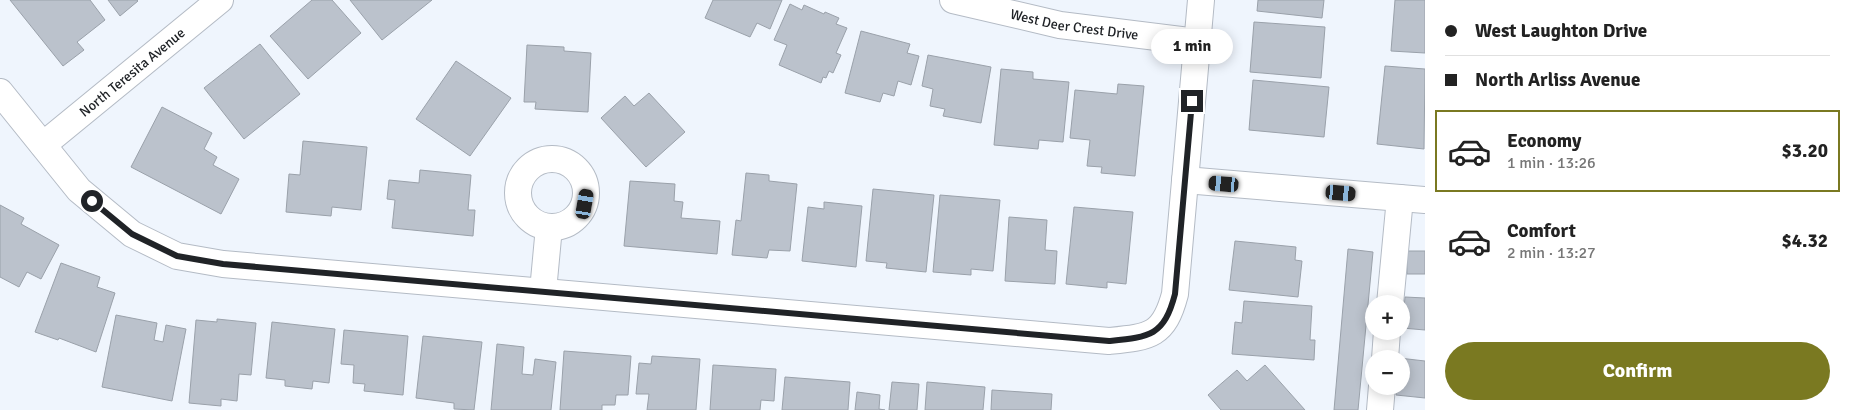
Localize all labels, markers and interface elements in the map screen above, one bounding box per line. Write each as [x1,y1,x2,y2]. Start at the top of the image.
street label: West Deer Crest Drive [1009,6,1139,44]
text: West Laughton Drive [1475,19,1647,43]
street label: North Teresita Avenue [76,24,188,121]
callout: 1 min [1151,28,1233,64]
text: 1 min [1173,36,1211,56]
text: North Arliss Avenue [1475,68,1640,92]
route end [1181,90,1203,112]
icon: car [1447,129,1492,174]
text: Economy [1507,129,1581,153]
text: $3.20 [1782,139,1828,163]
text: 1 min · 13:26 [1507,153,1596,173]
car [1208,175,1239,193]
car [1325,184,1356,202]
car [575,188,594,220]
route start [81,190,103,212]
icon: car [1447,219,1492,264]
text: Comfort [1507,219,1576,243]
text: $4.32 [1782,229,1828,253]
text: 2 min · 13:27 [1507,243,1596,263]
map controls [1365,295,1410,395]
button: + [1365,295,1410,340]
button: Confirm [1445,342,1830,400]
button: − [1365,350,1410,395]

